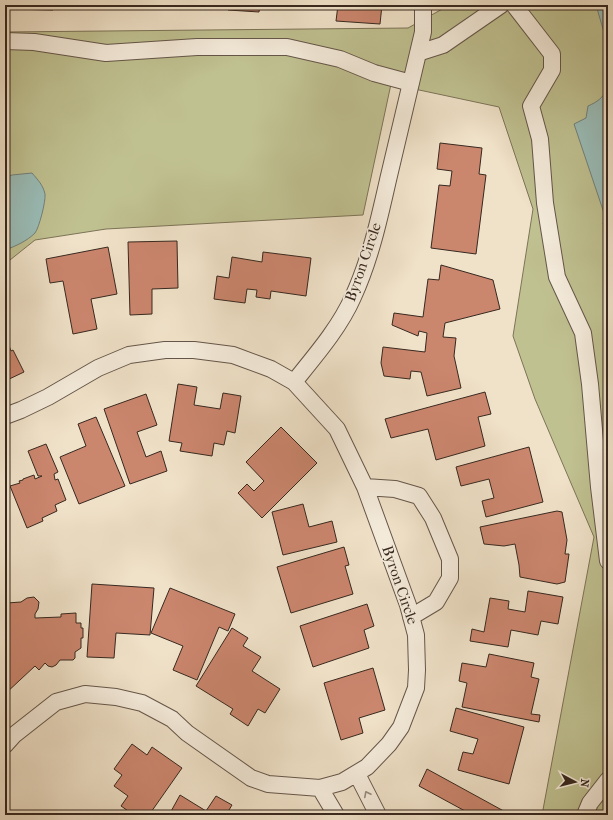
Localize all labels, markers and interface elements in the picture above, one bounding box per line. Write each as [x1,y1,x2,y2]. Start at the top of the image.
street label: Byron Circle [341,220,385,304]
street label: Byron Circle [378,543,422,627]
north arrow [555,762,595,802]
text: N [577,778,591,789]
one-way arrow [364,791,372,799]

